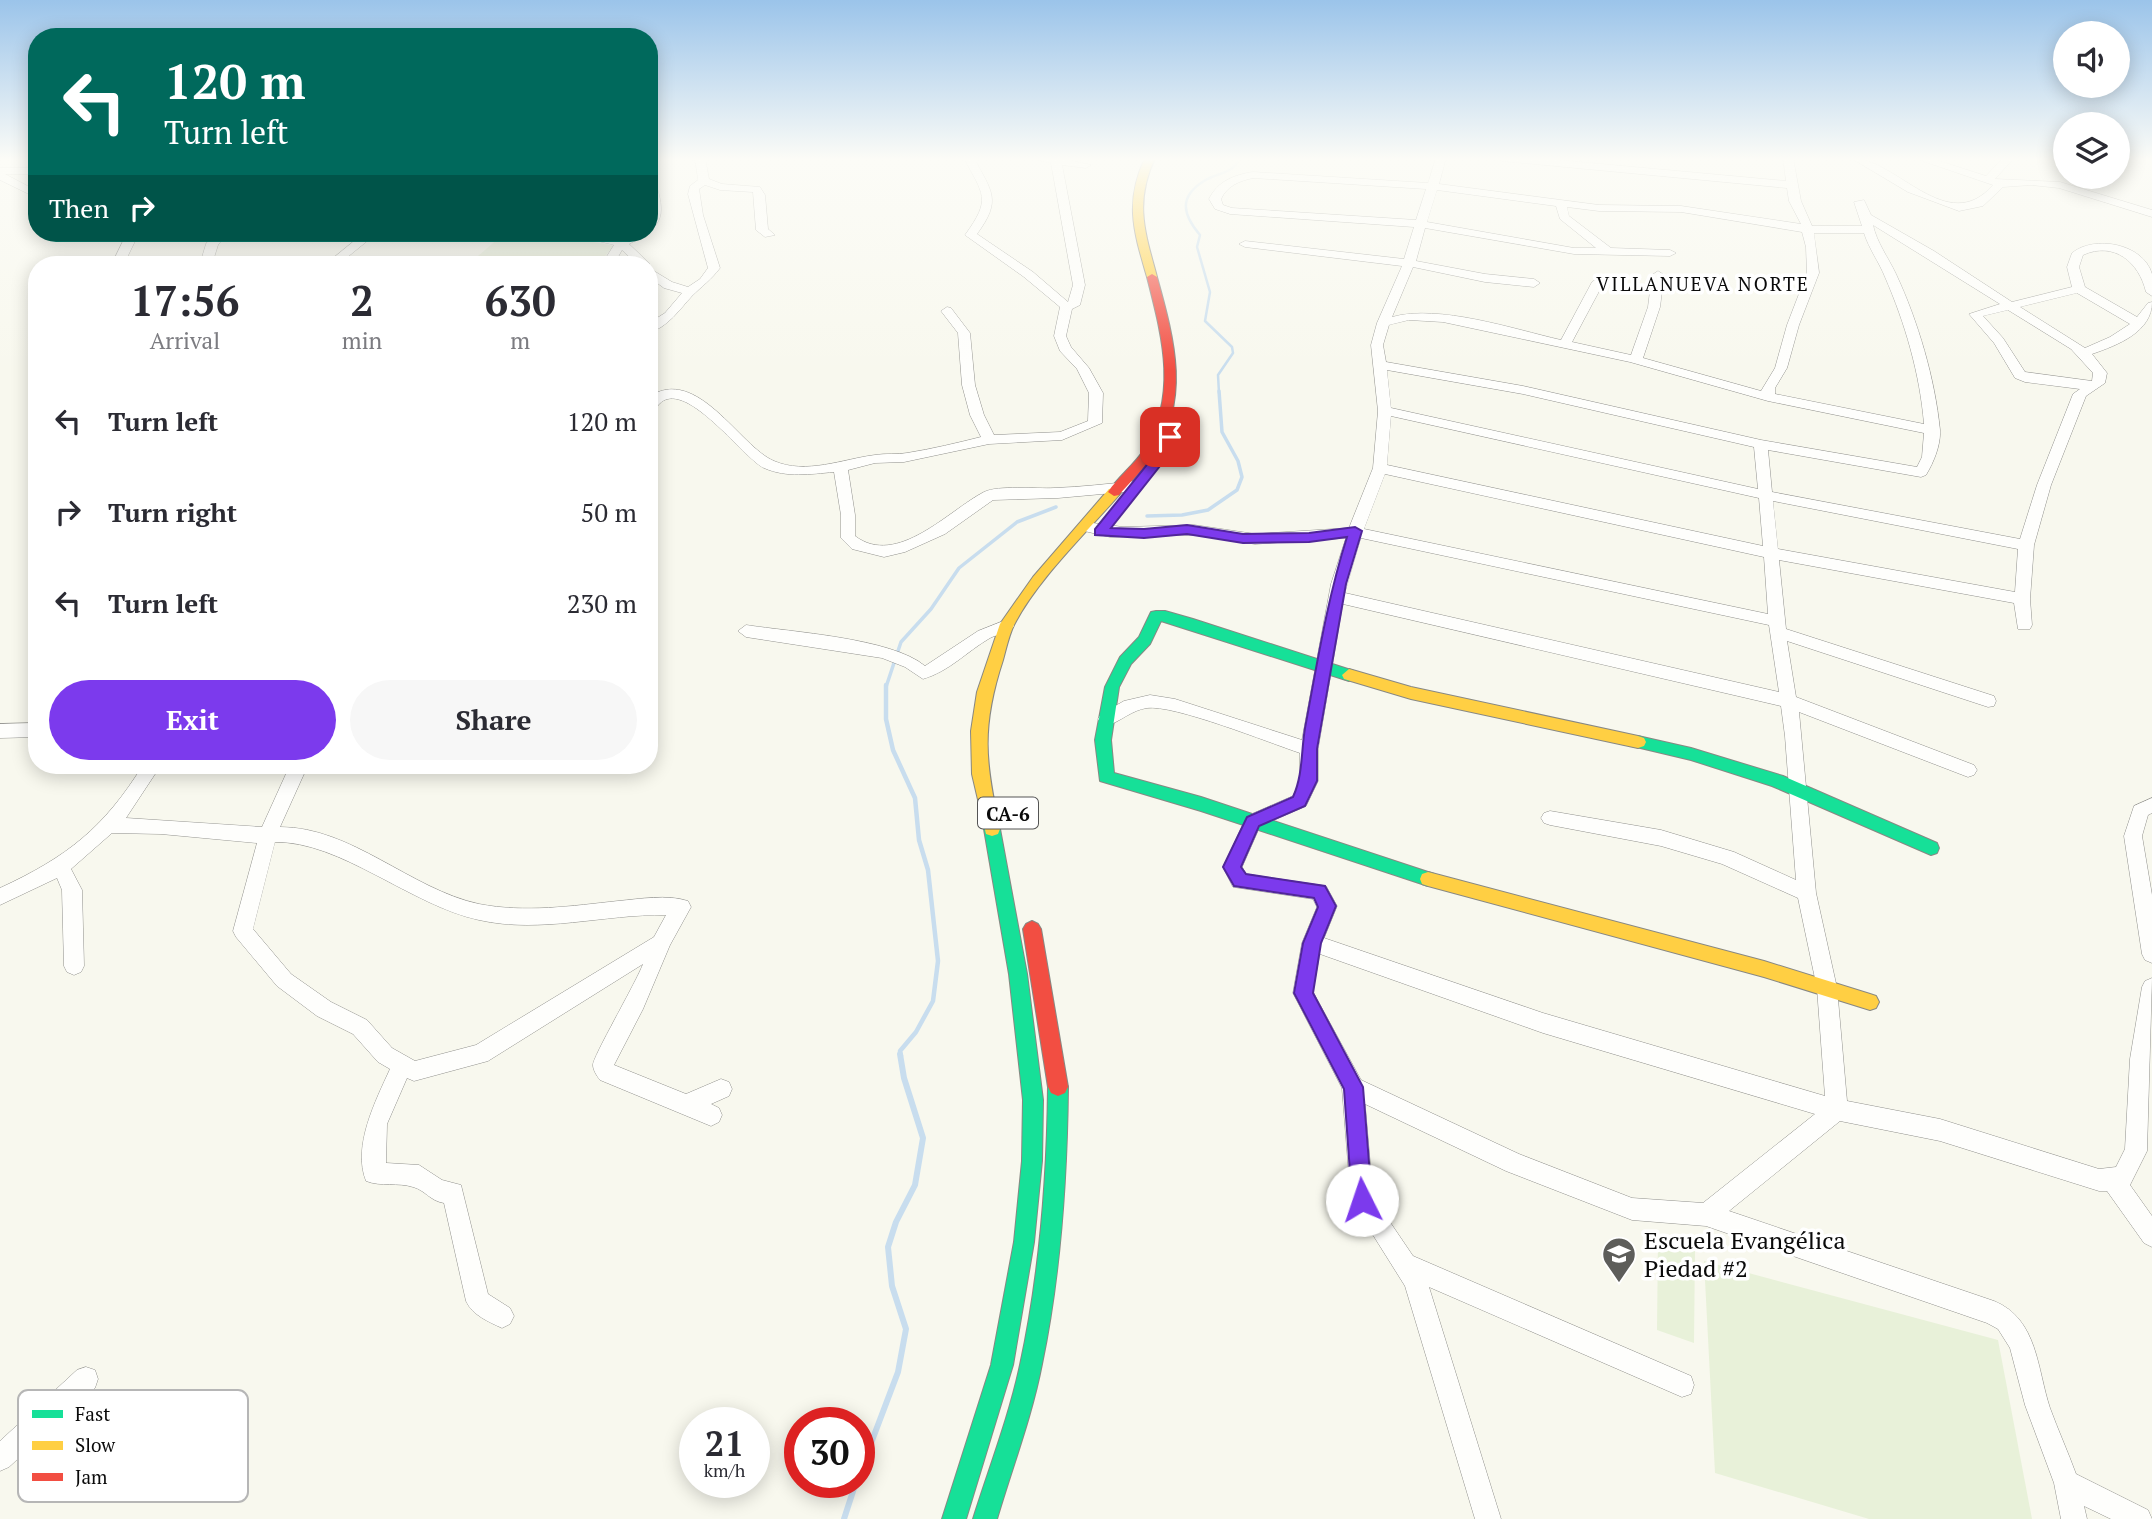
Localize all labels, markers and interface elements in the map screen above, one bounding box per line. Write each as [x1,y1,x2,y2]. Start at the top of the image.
map controls [2053,21,2130,189]
button: sound [2053,21,2130,98]
text: 120 m [164,48,306,113]
icon: left [49,56,140,147]
text: Turn left [164,111,288,153]
button: layers [2053,112,2130,189]
icon: right [123,189,161,227]
text: Then [49,191,109,225]
district label: VILLANUEVA NORTE [1596,271,1810,296]
text: 17:56 [130,272,240,328]
text: 2 [350,272,374,328]
text: 630 [485,272,556,328]
text: Arrival [150,325,220,356]
text: min [342,325,382,356]
text: m [510,325,530,356]
icon: left [49,402,87,440]
text: Turn left [108,404,218,438]
text: 120 m [567,404,637,438]
pin [1140,407,1200,467]
icon: arrive [1151,418,1189,456]
icon: right [49,493,87,531]
text: Turn right [108,495,237,529]
text: 50 m [581,495,637,529]
icon: left [49,584,87,622]
text: Turn left [108,586,218,620]
text: 230 m [567,586,637,620]
button: Exit [49,680,336,760]
button: Share [350,680,637,760]
road number: CA-6 [978,798,1038,828]
position arrow [1325,1163,1399,1237]
place label: Escuela Evangélica Piedad #2 [1644,1224,1846,1284]
school or university icon: Escuela Evangélica Piedad #2 [1600,1235,1638,1284]
legend [18,1390,248,1502]
text: Fast [75,1401,110,1426]
speed limit sign: 30 [784,1407,875,1498]
text: 21 [705,1420,744,1466]
text: Slow [75,1432,116,1457]
text: km/h [704,1458,745,1482]
text: Jam [75,1464,108,1489]

